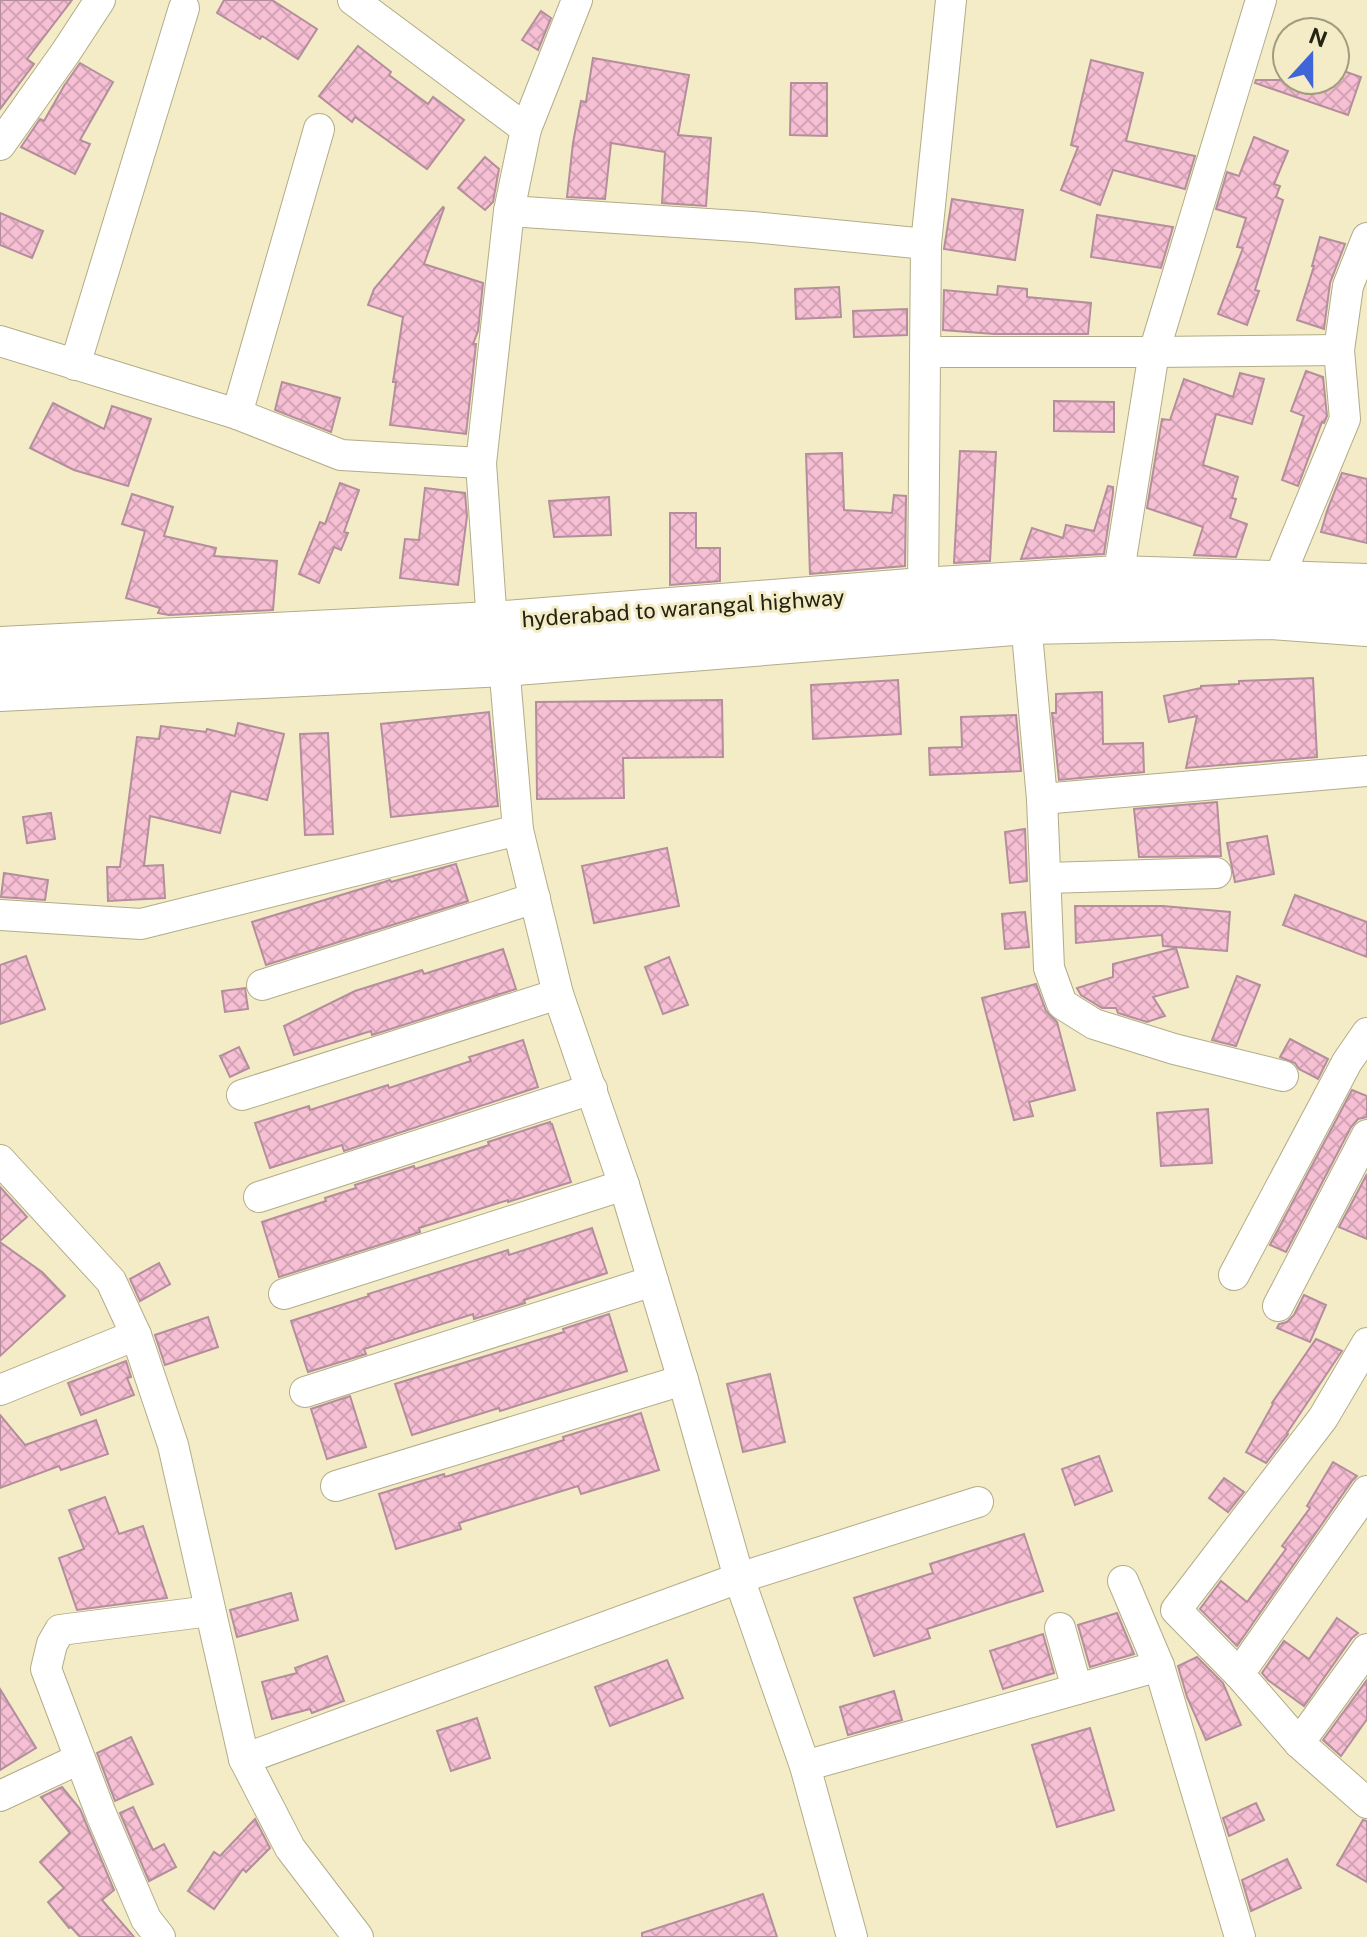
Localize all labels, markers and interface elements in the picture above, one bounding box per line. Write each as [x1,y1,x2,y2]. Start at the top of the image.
north arrow [1271,16,1351,96]
text: N [1305,22,1331,53]
street label: hyderabad to warangal highway [521,584,845,632]

